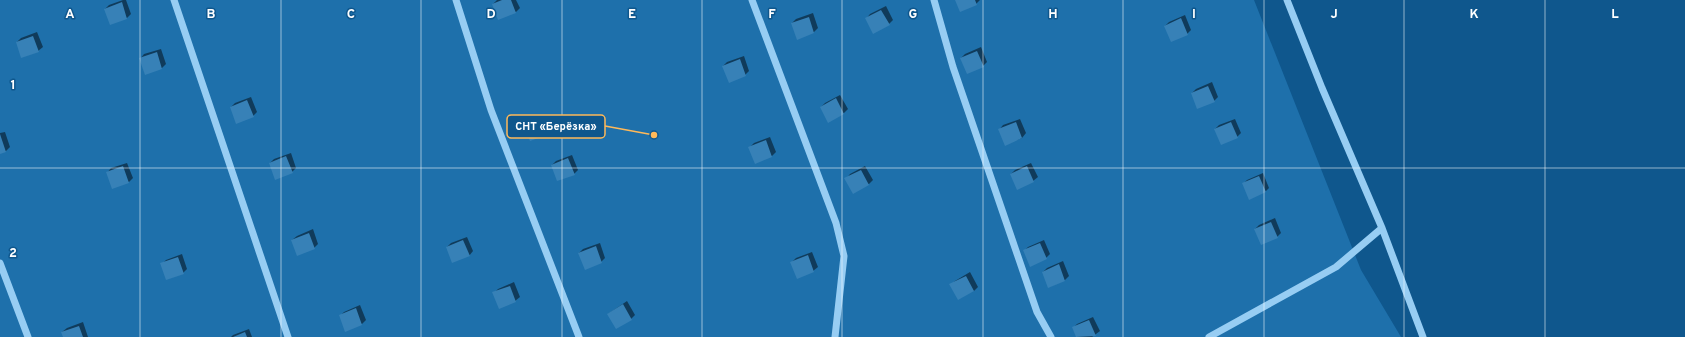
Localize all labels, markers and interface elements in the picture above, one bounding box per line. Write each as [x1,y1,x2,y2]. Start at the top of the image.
text: A [65,7,75,23]
text: B [207,7,216,23]
text: C [347,7,355,23]
text: D [486,7,496,23]
text: E [628,7,636,23]
text: F [768,7,776,23]
text: G [909,7,918,23]
text: H [1048,7,1058,23]
text: I [1192,7,1196,23]
text: J [1330,7,1338,23]
text: K [1469,7,1479,23]
text: L [1611,7,1619,23]
text: 1 [10,78,16,94]
callout: СНТ «Берёзка» [507,115,605,138]
text: СНТ «Берёзка» [515,120,597,134]
text: 2 [9,246,17,262]

